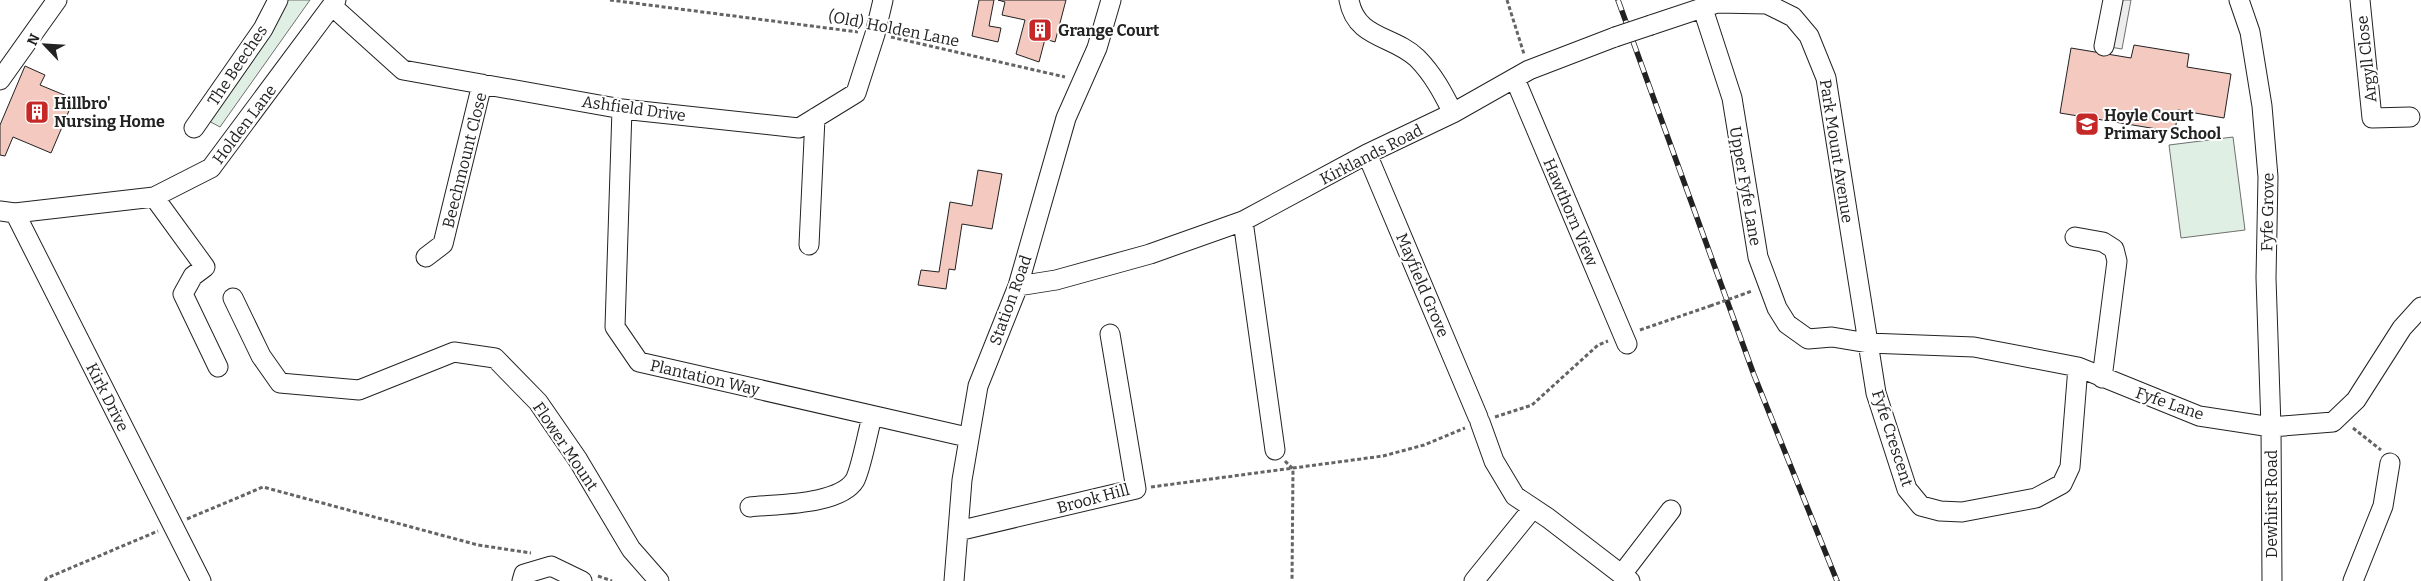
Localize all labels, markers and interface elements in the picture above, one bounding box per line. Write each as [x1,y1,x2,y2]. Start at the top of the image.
street label: (Old) Holden Lane [827,6,961,51]
street label: Argyll Close [2352,15,2381,103]
building icon: Grange Court [1027,17,1053,43]
north arrow [20,20,70,70]
street label: The Beeches [204,21,271,109]
place label: Grange Court [1058,21,1160,40]
text: N [24,31,44,48]
street label: Park Mount Avenue [1816,78,1857,224]
street label: Holden Lane [208,81,280,168]
street label: Beechmount Close [438,90,491,230]
street label: Ashfield Drive [581,92,687,125]
place label: Hillbro' Nursing Home [54,94,165,131]
building icon: Hillbro' Nursing Home [24,99,50,125]
place label: Hoyle Court Primary School [2104,106,2221,143]
school or university icon: Hoyle Court Primary School [2074,111,2100,137]
street label: Kirklands Road [1317,120,1426,188]
street label: Upper Fyfe Lane [1726,125,1765,247]
street label: Hawthorn View [1539,155,1602,269]
street label: Fyfe Grove [2257,172,2278,252]
street label: Mayfield Grove [1392,230,1453,340]
street label: Station Road [985,252,1036,348]
street label: Plantation Way [648,356,762,399]
street label: Kirk Drive [82,360,133,435]
street label: Fyfe Lane [2133,383,2206,424]
street label: Fyfe Crescent [1868,388,1917,489]
street label: Flower Mount [529,398,602,494]
street label: Dewhirst Road [2262,449,2281,558]
street label: Brook Hill [1055,480,1132,517]

